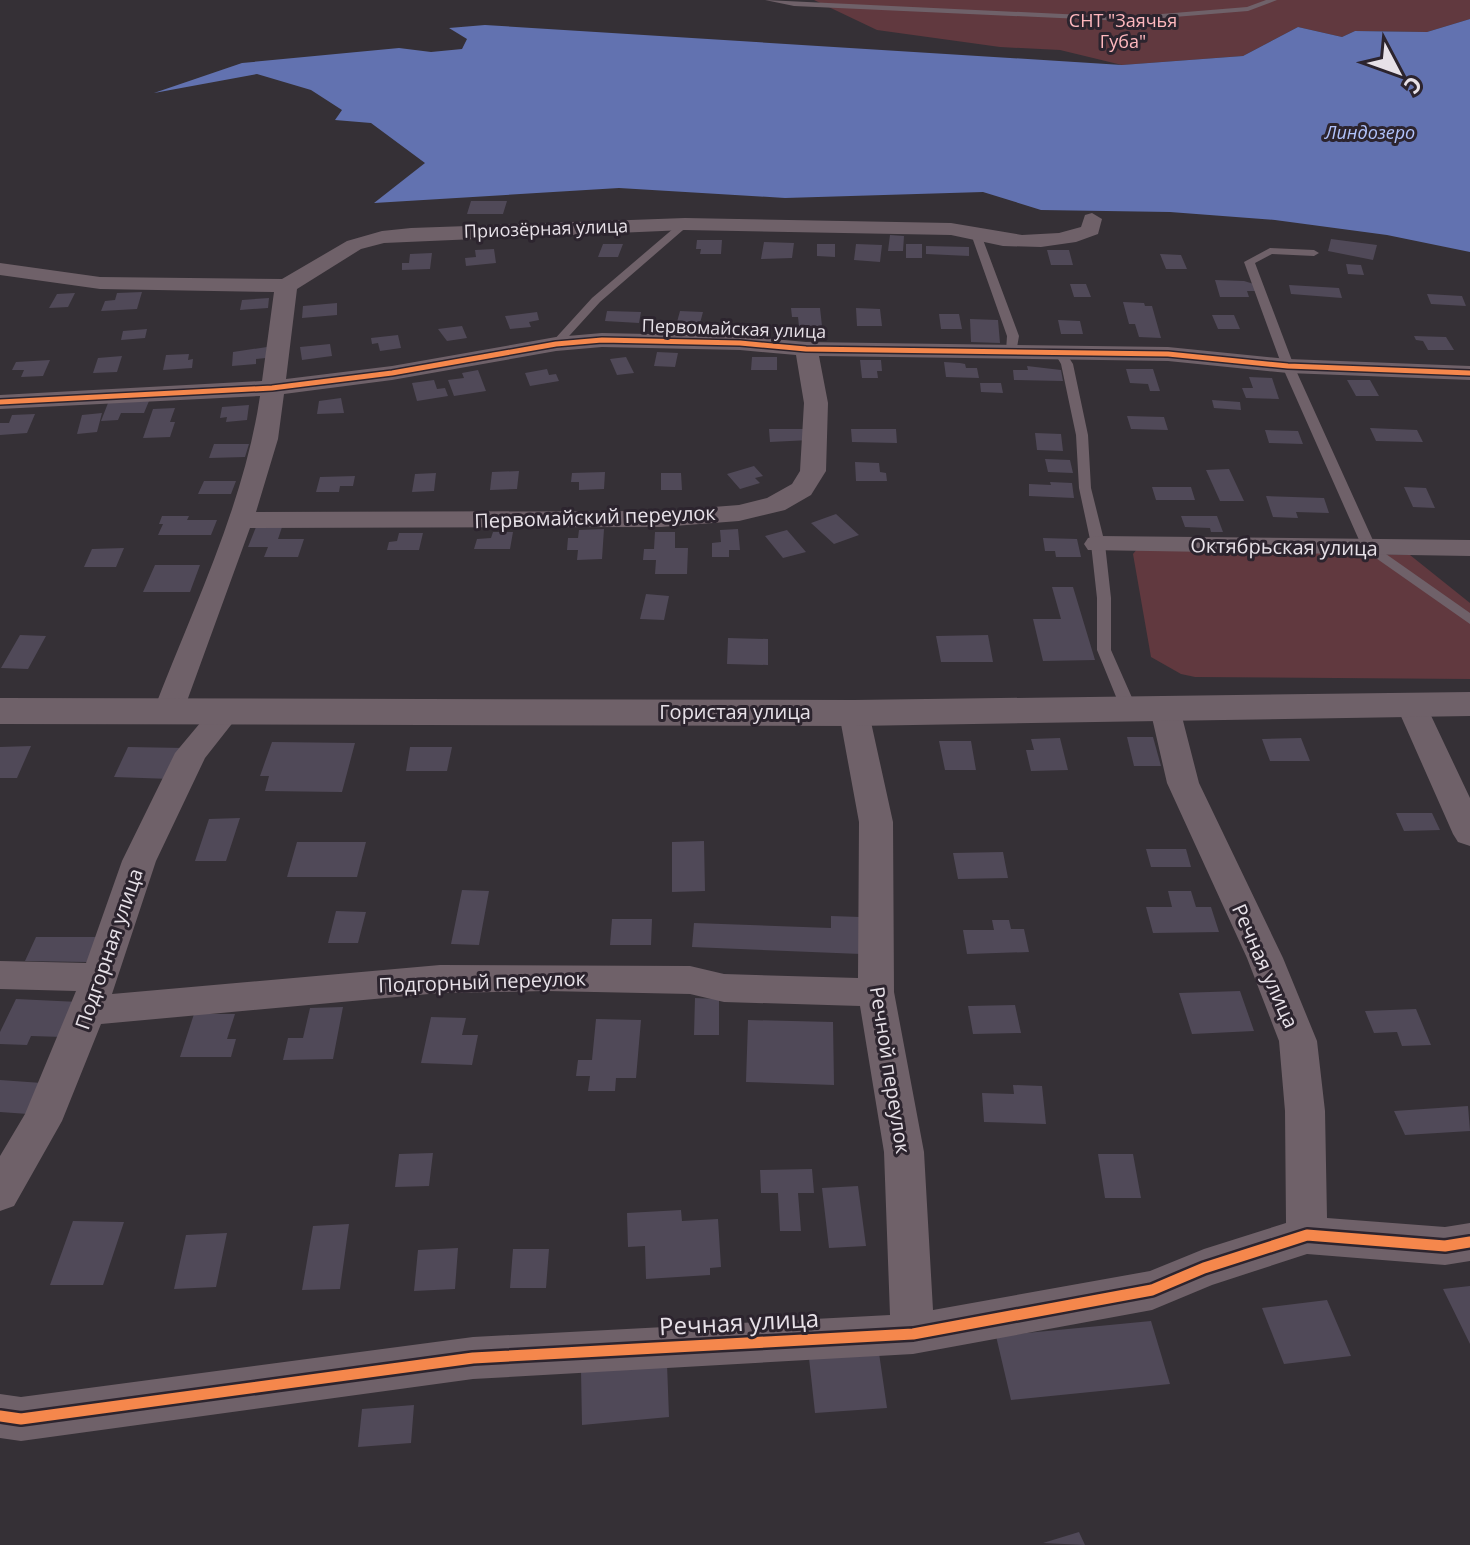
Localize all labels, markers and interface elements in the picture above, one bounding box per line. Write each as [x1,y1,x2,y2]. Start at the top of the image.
park label: СНТ "Заячья Губа" [1069,8,1177,53]
north arrow [1358,32,1438,112]
text: С [1398,71,1430,101]
water label: Линдозеро [1324,120,1415,144]
street label: Приозёрная улица [463,213,628,243]
street label: Первомайская улица [641,313,827,343]
street label: Первомайский переулок [474,499,717,534]
street label: Октябрьская улица [1190,531,1378,562]
street label: Гористая улица [659,698,811,725]
street label: Подгорная улица [68,865,149,1033]
street label: Речная улица [1226,899,1305,1032]
street label: Подгорный переулок [378,964,587,999]
street label: Речной переулок [864,984,917,1156]
street label: Речная улица [658,1301,820,1342]

